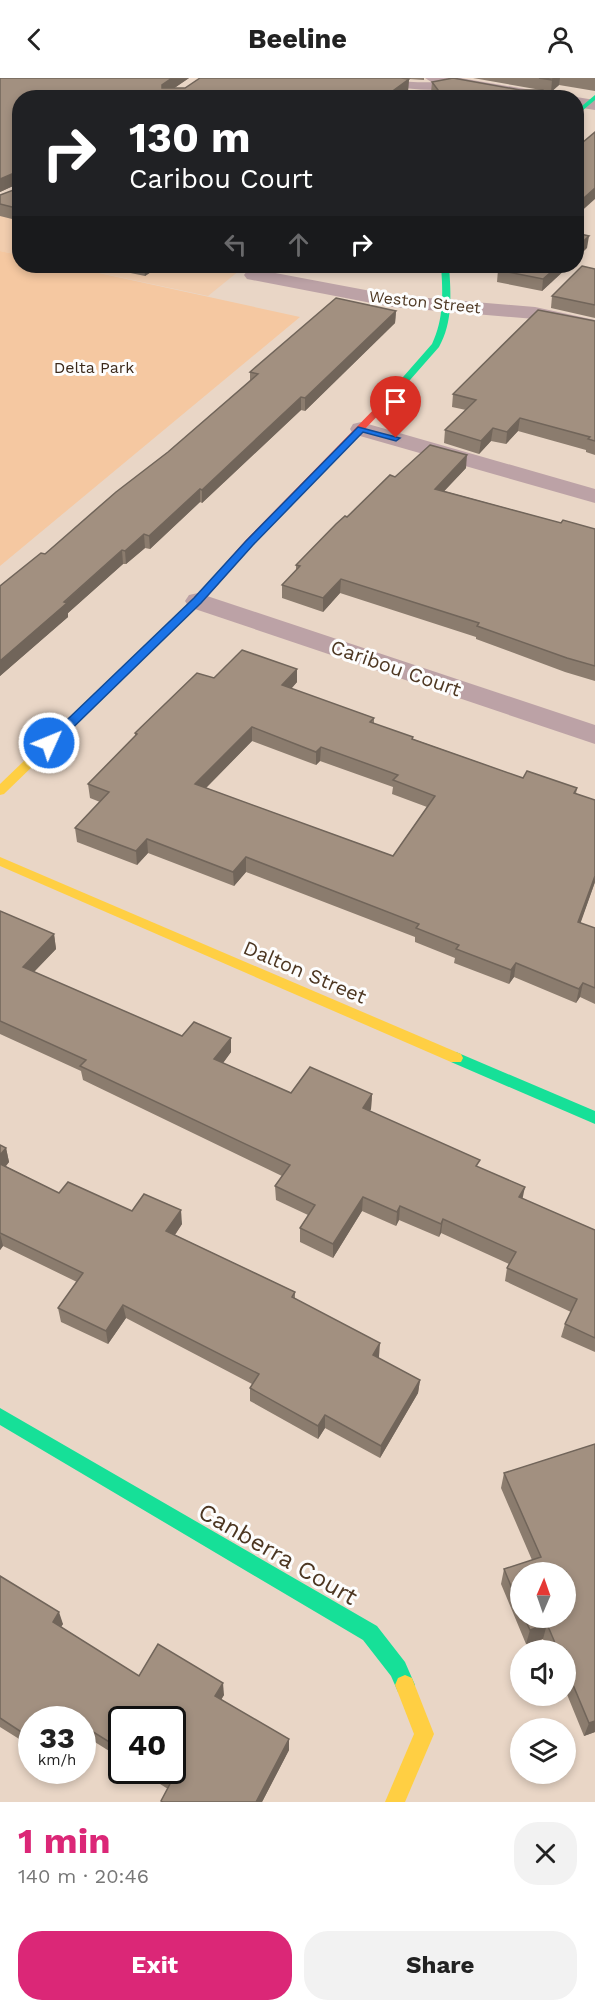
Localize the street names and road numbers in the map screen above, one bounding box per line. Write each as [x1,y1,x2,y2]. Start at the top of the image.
street label: Weston Street [368,287,482,317]
street label: Caribou Court [328,634,465,702]
street label: Dalton Street [240,935,371,1009]
street label: Canberra Court [193,1497,363,1611]

